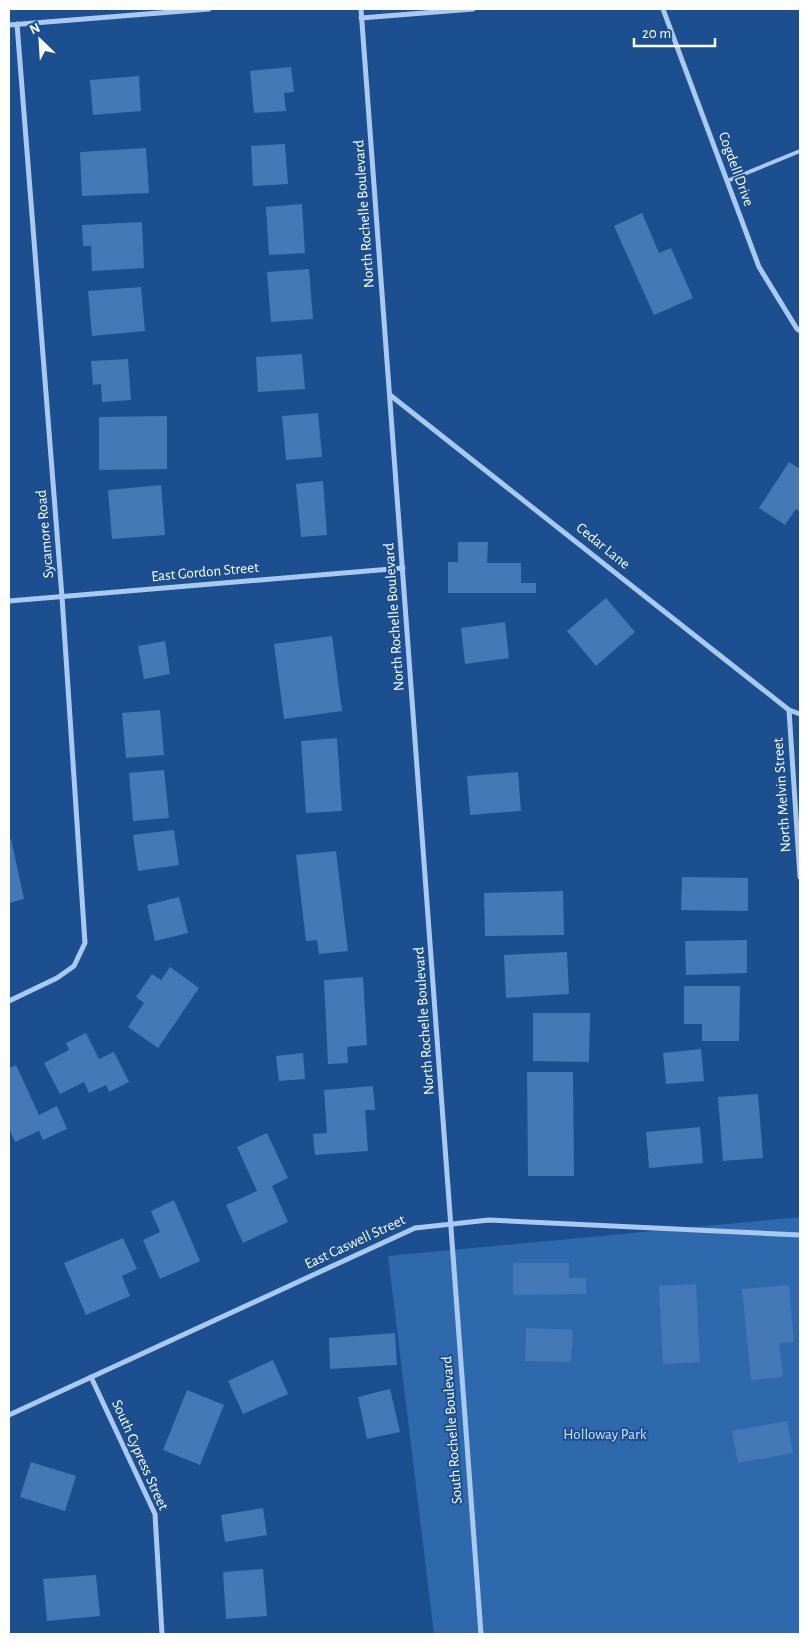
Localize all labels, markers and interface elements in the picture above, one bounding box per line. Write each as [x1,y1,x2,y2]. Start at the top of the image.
north arrow [15,15,65,65]
scale bar [634,15,715,47]
text: N [28,21,42,38]
text: 20 m [642,26,671,41]
street label: Cogdell Drive [716,130,756,208]
street label: North Rochelle Boulevard [351,139,377,289]
street label: Sycamore Road [34,489,56,579]
street label: Cedar Lane [573,520,633,572]
street label: North Rochelle Boulevard [381,542,407,692]
street label: East Gordon Street [151,560,260,584]
street label: North Melvin Street [771,737,793,853]
street label: North Rochelle Boulevard [411,946,437,1096]
street label: East Caswell Street [302,1212,408,1272]
street label: South Rochelle Boulevard [439,1355,465,1505]
street label: South Cypress Street [109,1398,171,1513]
park label: Holloway Park [563,1427,647,1442]

